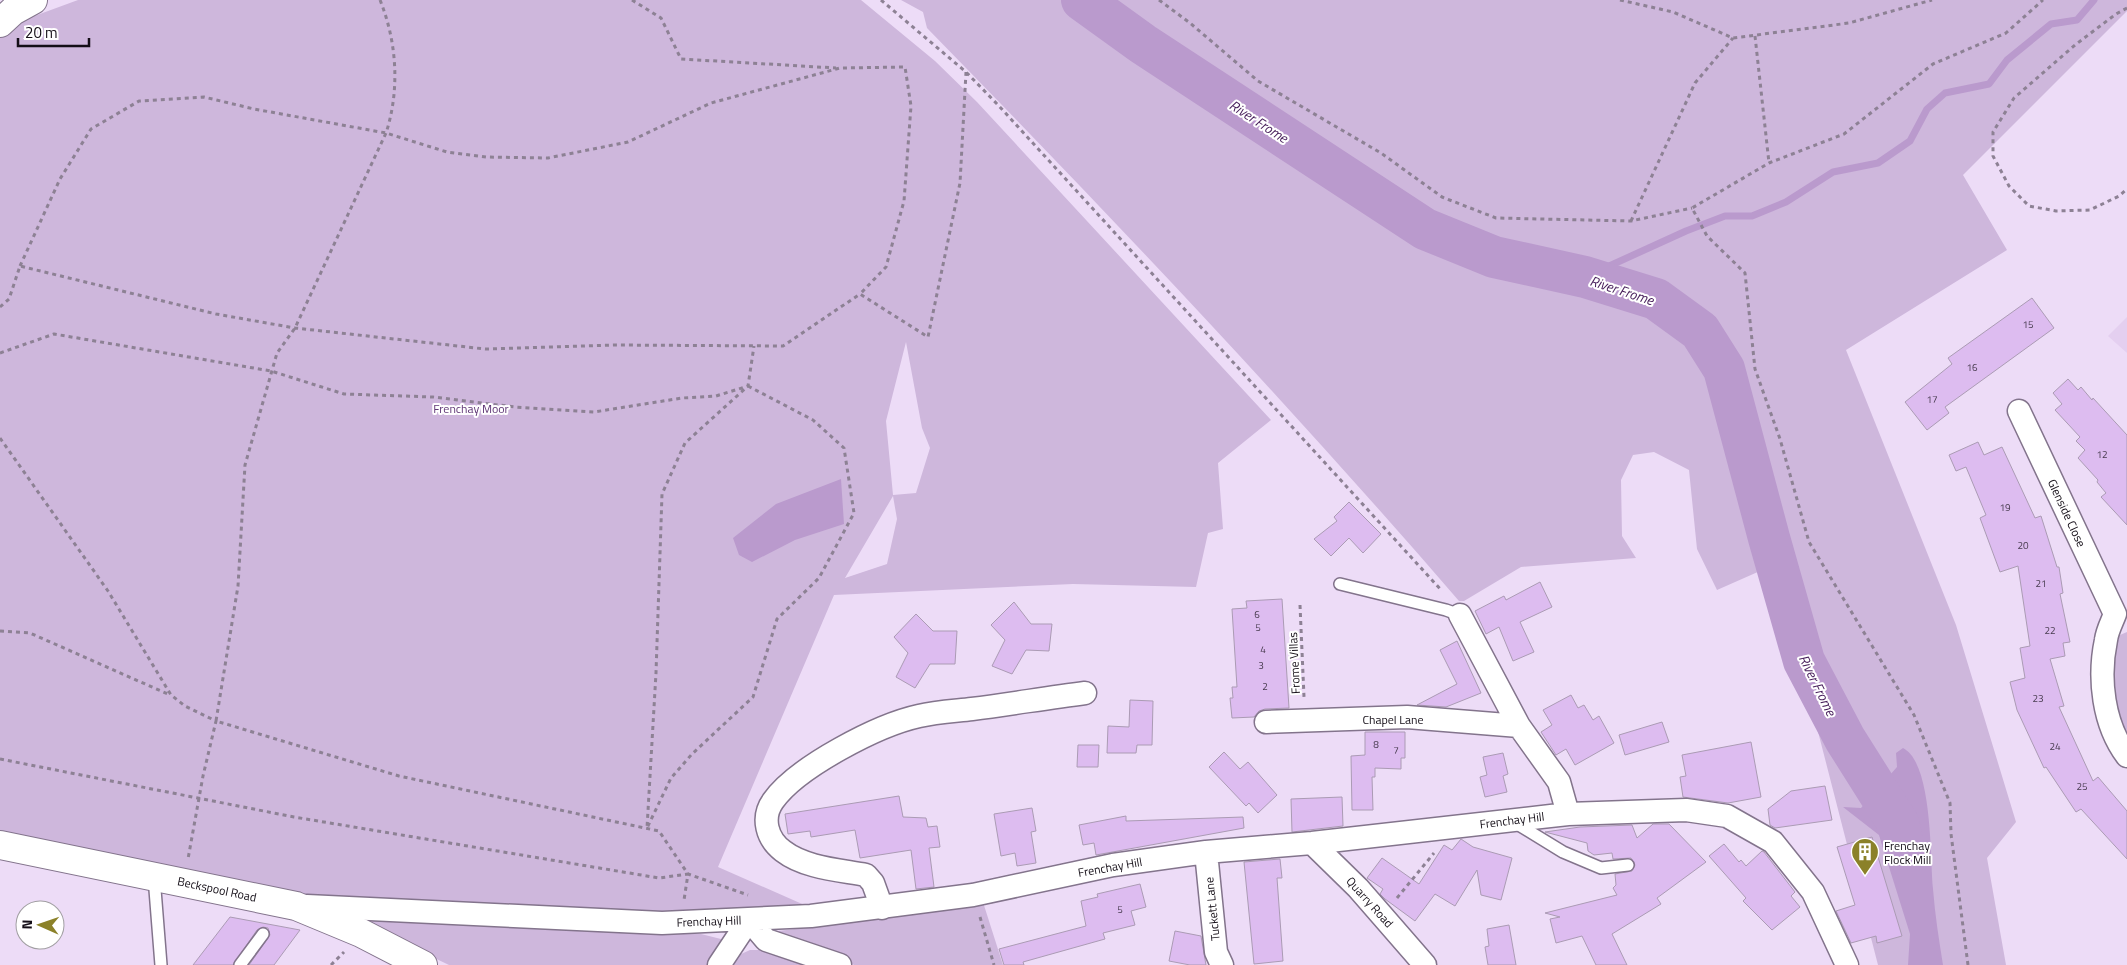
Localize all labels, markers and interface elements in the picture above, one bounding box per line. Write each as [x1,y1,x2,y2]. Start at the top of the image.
scale bar [18,15,89,47]
text: 20 m [25,21,58,44]
water label: River Frome [1226,94,1294,149]
water label: River Frome [1587,270,1658,311]
house number: 15 [2022,317,2034,332]
house number: 16 [1966,360,1978,375]
house number: 17 [1926,392,1938,407]
park label: Frenchay Moor [433,399,509,418]
house number: 12 [2096,447,2108,462]
street label: Glenside Close [2043,476,2091,550]
house number: 19 [1999,500,2011,515]
house number: 20 [2017,538,2029,553]
house number: 21 [2035,576,2047,591]
house number: 6 [1254,607,1260,622]
house number: 5 [1255,620,1261,635]
house number: 22 [2044,623,2056,638]
street label: Frome Villas [1283,631,1305,694]
house number: 4 [1260,642,1266,657]
water label: River Frome [1794,651,1843,721]
house number: 3 [1258,658,1264,673]
house number: 2 [1262,679,1268,694]
house number: 23 [2032,691,2044,706]
street label: Chapel Lane [1362,710,1424,729]
house number: 8 [1373,737,1379,752]
house number: 24 [2049,739,2061,754]
house number: 7 [1393,743,1399,758]
house number: 25 [2076,779,2088,794]
street label: Frenchay Hill [1479,807,1545,833]
place label: Frenchay Flock Mill [1884,836,1931,869]
building icon: Frenchay Flock Mill [1850,837,1880,876]
street label: Frenchay Hill [1076,852,1144,882]
street label: Beckspool Road [176,871,258,907]
street label: Quarry Road [1342,872,1398,932]
street label: Tuckett Lane [1199,876,1225,942]
north arrow [15,900,65,950]
house number: 5 [1117,902,1123,917]
street label: Frenchay Hill [676,910,742,932]
text: N [16,919,37,930]

